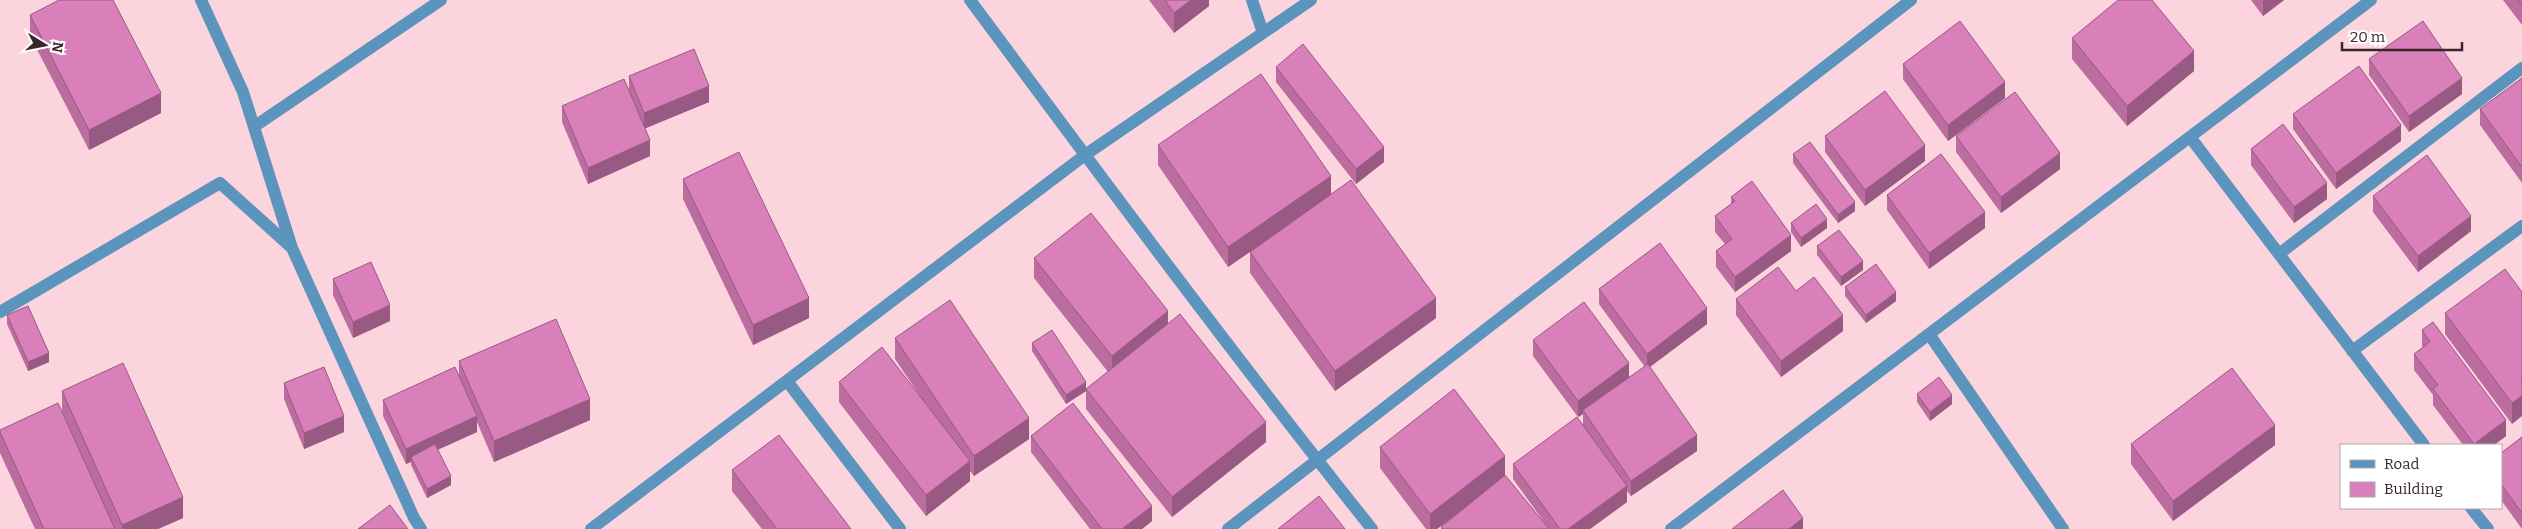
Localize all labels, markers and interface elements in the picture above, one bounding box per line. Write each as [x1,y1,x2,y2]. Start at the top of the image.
north arrow [20,20,70,70]
scale bar [2342,20,2462,52]
text: 20 m [2350,28,2386,46]
text: N [48,40,67,54]
legend [2340,444,2502,509]
text: Road [2384,455,2419,473]
text: Building [2384,480,2443,498]

